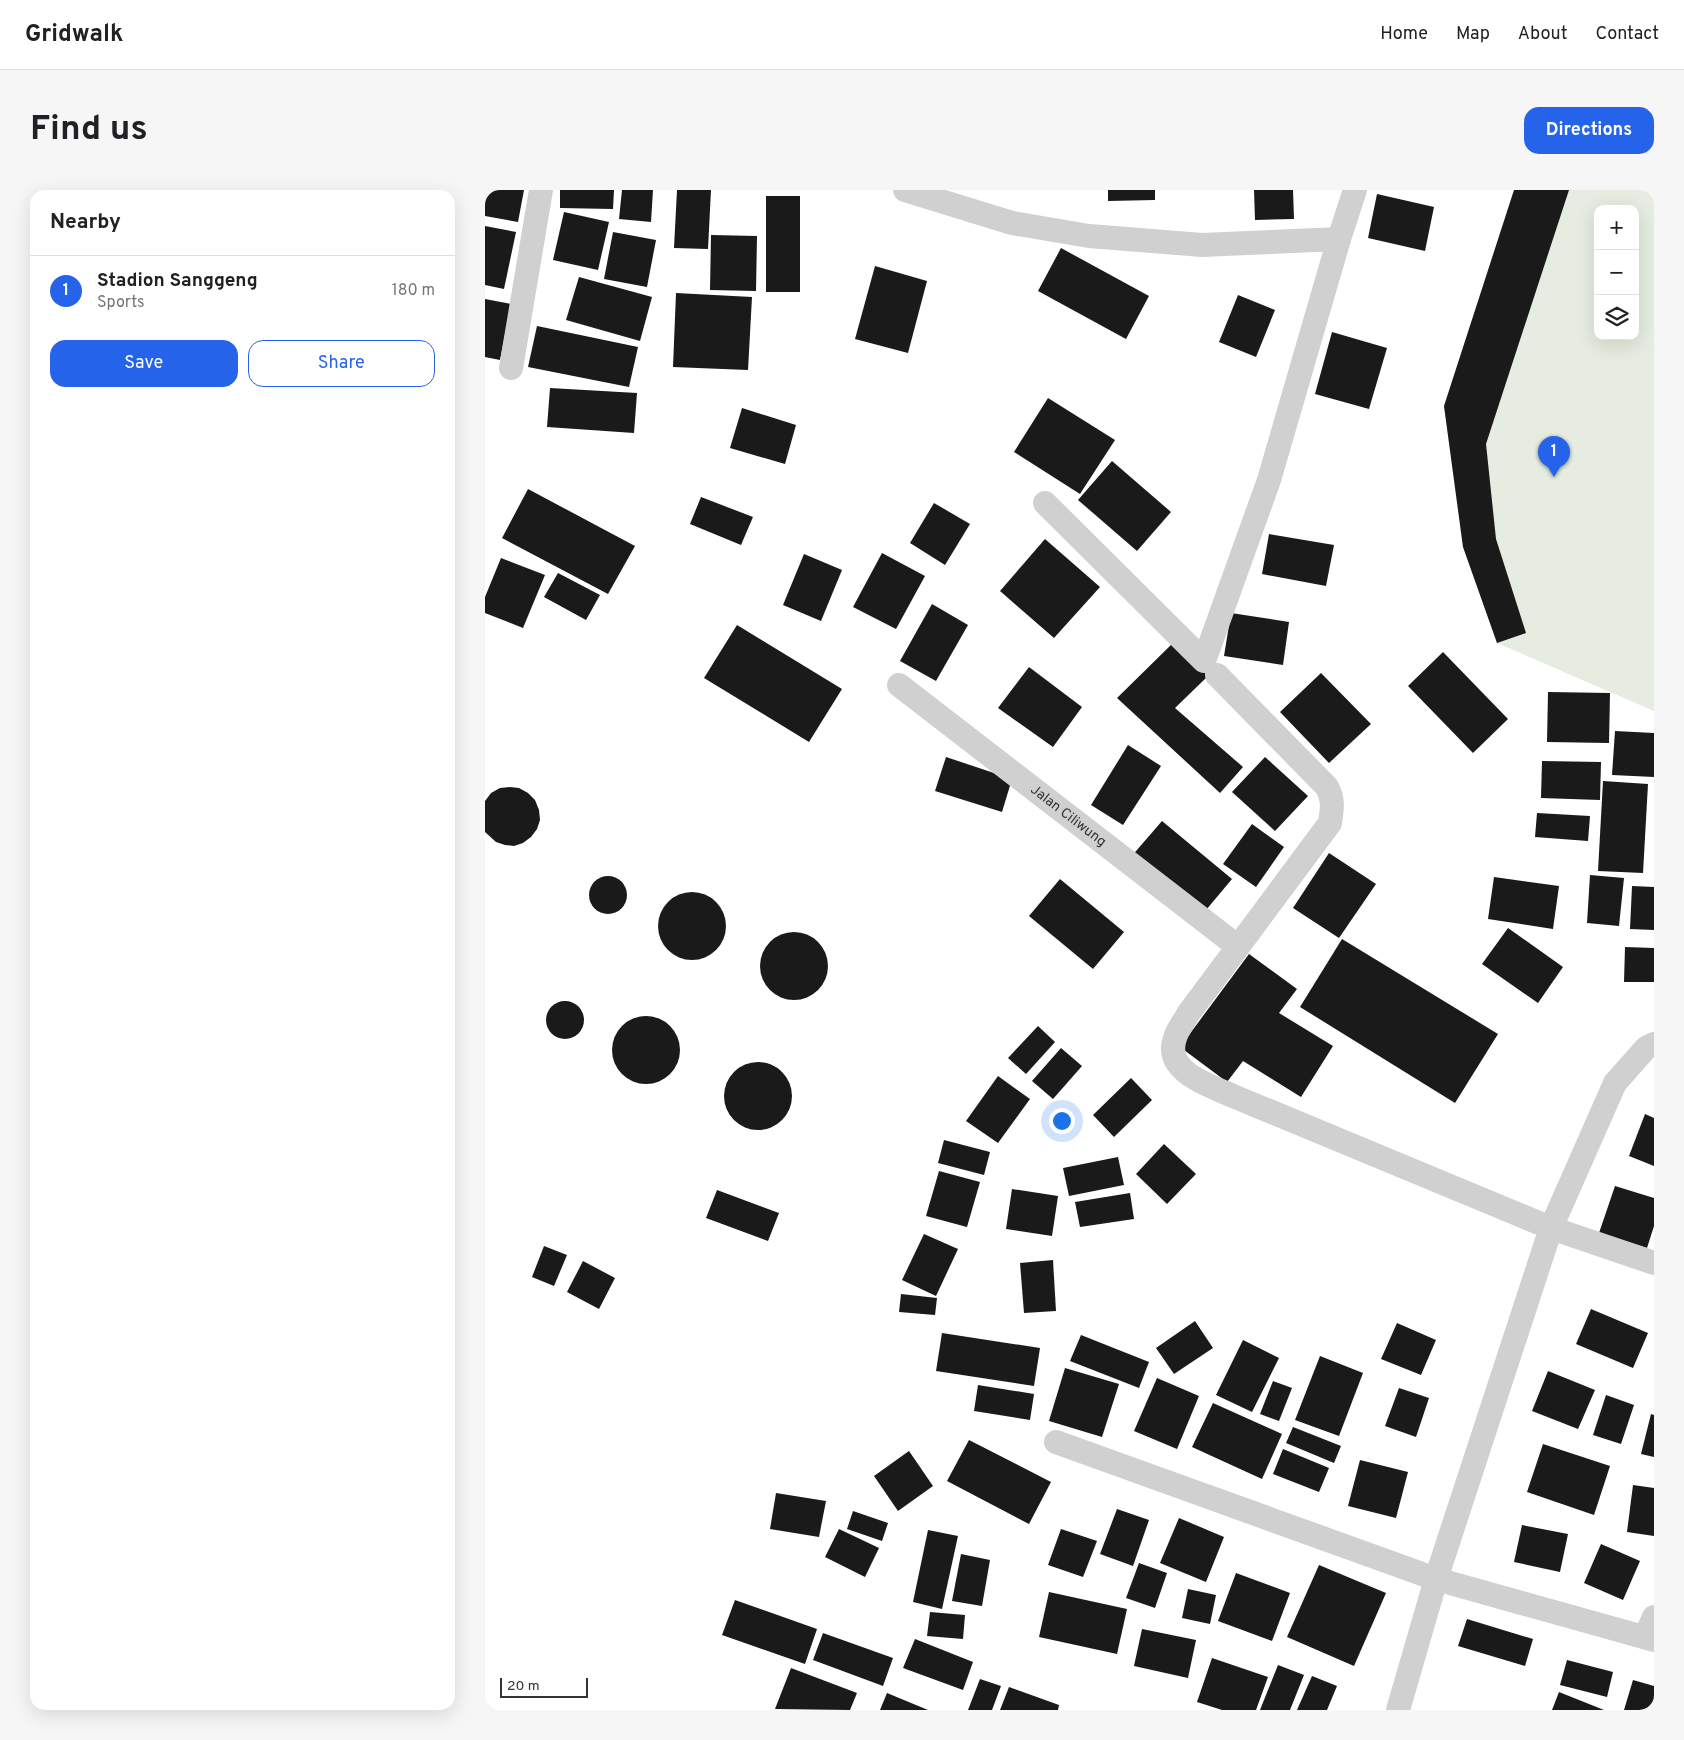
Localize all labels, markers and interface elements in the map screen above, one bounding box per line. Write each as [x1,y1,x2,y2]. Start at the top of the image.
text: Gridwalk [25,20,123,50]
text: Home [1380,23,1428,46]
text: Map [1456,23,1490,46]
text: About [1518,23,1567,46]
text: Contact [1595,23,1659,46]
button: Directions [1524,107,1654,154]
text: Find us [30,108,148,152]
map controls [1594,205,1639,340]
button: + [1594,205,1639,250]
text: Nearby [50,209,121,236]
button: − [1594,250,1639,295]
text: Stadion Sanggeng [97,269,258,293]
text: 1 [63,281,69,301]
text: 180 m [392,281,435,301]
text: Sports [97,293,145,313]
button: layers [1594,295,1639,340]
button: Save [50,340,238,387]
button: Share [248,340,435,387]
pin: 1 [1538,436,1570,477]
street label: Jalan Ciliwung [1027,781,1110,850]
your location [1049,1108,1075,1134]
scale bar [500,1675,587,1698]
text: 20 m [507,1678,540,1695]

